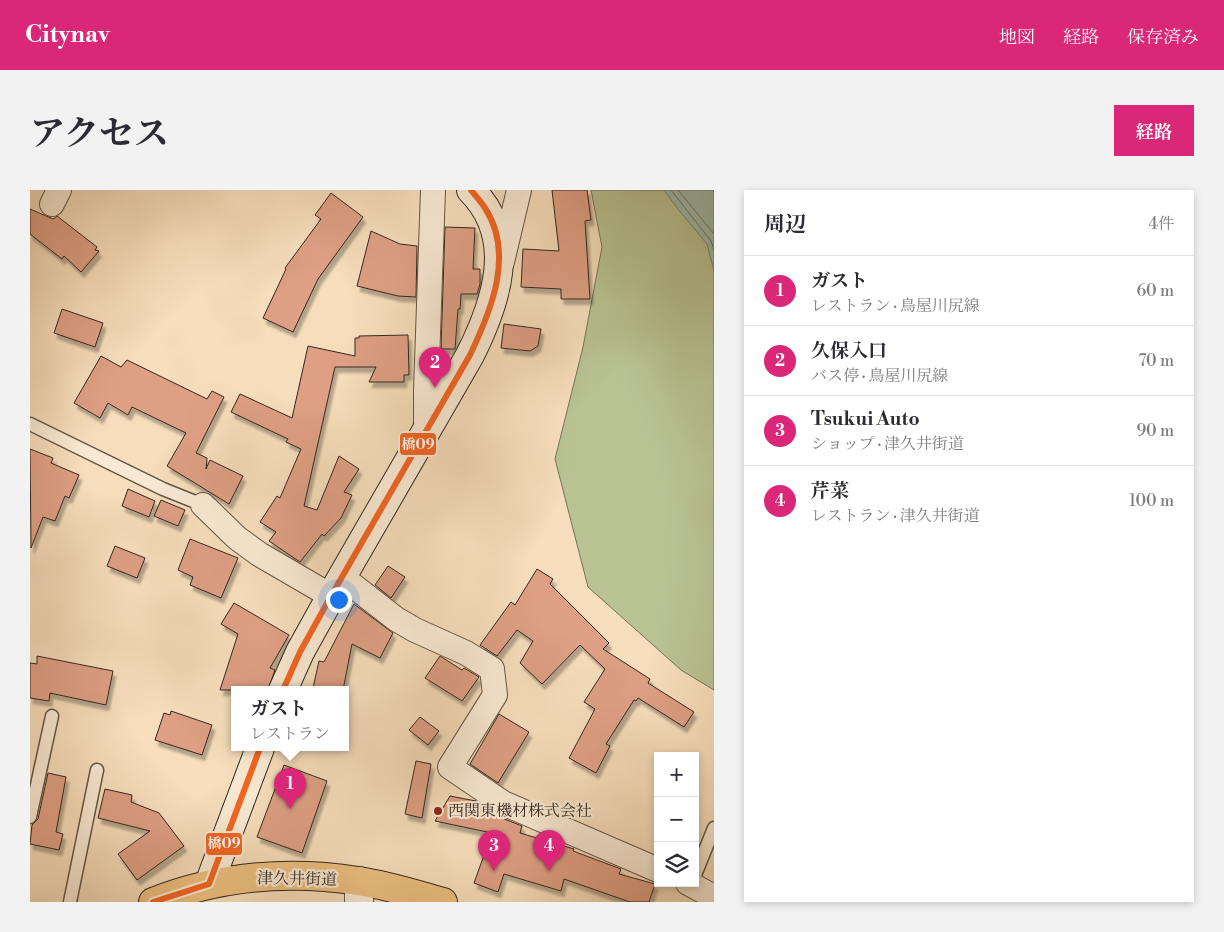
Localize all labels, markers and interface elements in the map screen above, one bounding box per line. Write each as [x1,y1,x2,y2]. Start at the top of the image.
text: Citynav [25,20,110,50]
text: 地図 [999,26,1035,49]
text: 経路 [1063,26,1099,49]
text: 保存済み [1127,26,1199,49]
button: 経路 [1114,105,1194,156]
text: アクセス [30,113,169,156]
text: 周辺 [764,212,806,238]
text: 4件 [1148,214,1174,234]
text: ガスト [811,269,868,293]
text: 1 [776,281,784,301]
text: 60 m [1136,281,1174,301]
text: レストラン · 鳥屋川尻線 [811,296,980,316]
text: 久保入口 [811,339,887,363]
pin: 2 [419,347,451,388]
text: 2 [775,351,785,371]
text: 70 m [1138,351,1174,371]
text: バス停 · 鳥屋川尻線 [811,366,948,386]
text: Tsukui Auto [811,407,920,431]
text: 3 [775,421,785,441]
text: 90 m [1136,421,1174,441]
line badge: 橋09 [399,432,437,456]
text: ショップ · 津久井街道 [811,434,964,454]
text: 橋09 [402,436,435,454]
text: 芹菜 [811,479,849,503]
text: 4 [775,491,785,511]
text: 100 m [1129,491,1174,511]
text: レストラン · 津久井街道 [811,506,980,526]
your location [326,587,352,613]
popup [231,686,349,751]
text: ガスト [250,697,307,721]
text: レストラン [250,724,330,744]
map controls [654,752,699,887]
button: + [654,752,699,797]
pin: 1 [274,768,306,809]
button: − [654,797,699,842]
place label: 西関東機材株式会社 [448,801,592,821]
marker: 西関東機材株式会社 [432,805,444,817]
pin: 3 [478,830,510,871]
pin: 4 [533,830,565,871]
line badge: 橋09 [205,832,243,856]
text: 橋09 [208,835,241,853]
button: layers [654,842,699,887]
street label: 津久井街道 [257,868,337,890]

